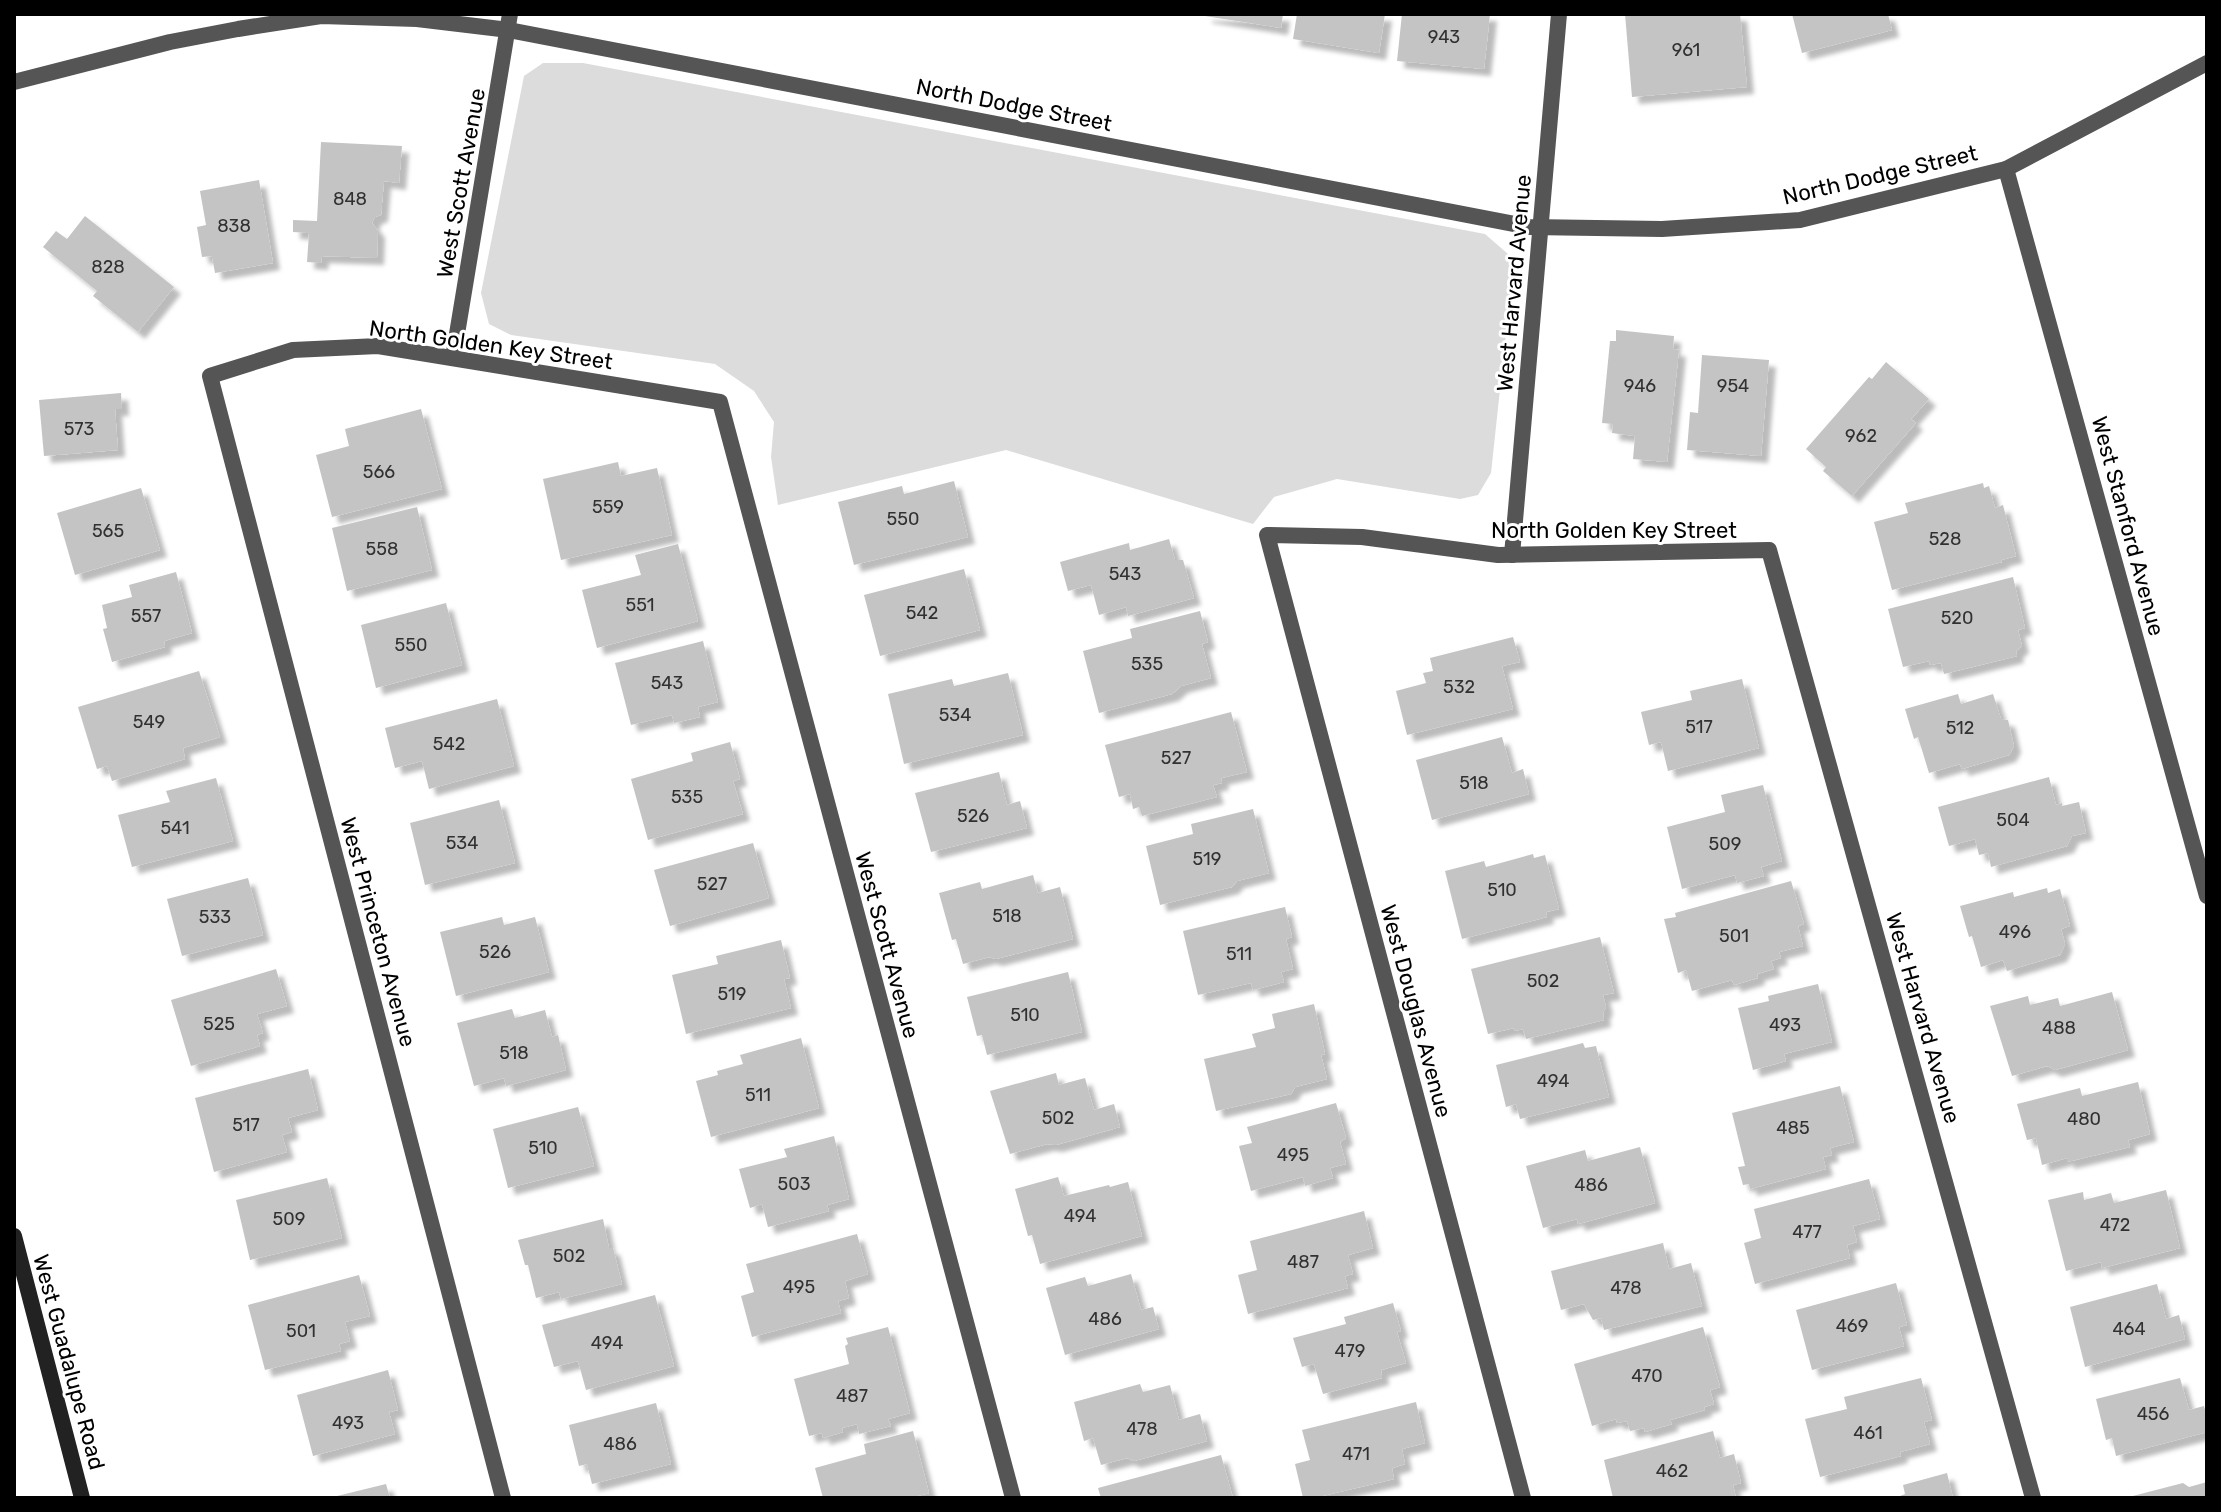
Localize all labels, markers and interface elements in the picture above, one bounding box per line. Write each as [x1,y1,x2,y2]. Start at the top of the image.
house number: 943 [1428,26,1460,48]
house number: 961 [1672,39,1700,61]
street label: North Dodge Street [914,73,1115,137]
street label: West Scott Avenue [431,86,491,280]
street label: North Dodge Street [1780,139,1980,211]
street label: West Harvard Avenue [1491,173,1537,393]
house number: 848 [333,188,367,210]
house number: 838 [217,215,251,237]
house number: 828 [91,256,125,278]
street label: North Golden Key Street [367,315,615,376]
house number: 946 [1624,375,1656,397]
house number: 954 [1717,375,1749,397]
street label: West Stanford Avenue [2086,413,2170,639]
house number: 573 [64,418,94,440]
house number: 962 [1845,425,1877,447]
house number: 566 [363,461,395,483]
house number: 559 [592,496,624,518]
house number: 550 [887,508,919,530]
street label: North Golden Key Street [1491,517,1737,544]
house number: 565 [92,520,124,542]
house number: 528 [1929,528,1961,550]
house number: 558 [366,538,398,560]
house number: 543 [1109,563,1141,585]
house number: 551 [626,594,654,616]
house number: 542 [906,602,938,624]
house number: 557 [131,605,161,627]
house number: 520 [1941,607,1973,629]
house number: 550 [395,634,427,656]
house number: 535 [1131,653,1163,675]
house number: 543 [651,672,683,694]
house number: 532 [1443,676,1475,698]
house number: 534 [939,704,971,726]
house number: 549 [133,711,165,733]
house number: 517 [1685,716,1713,738]
house number: 512 [1946,717,1974,739]
house number: 542 [433,733,465,755]
house number: 527 [1161,747,1191,769]
house number: 518 [1459,772,1489,794]
house number: 535 [671,786,703,808]
house number: 526 [957,805,989,827]
house number: 504 [1996,809,2030,831]
street label: West Princeton Avenue [334,814,422,1050]
house number: 541 [160,817,190,839]
house number: 534 [446,832,478,854]
house number: 509 [1709,833,1741,855]
house number: 519 [1193,848,1221,870]
street label: West Scott Avenue [849,849,925,1041]
house number: 527 [697,873,727,895]
house number: 510 [1487,879,1517,901]
street label: West Douglas Avenue [1375,902,1457,1120]
house number: 518 [992,905,1022,927]
house number: 533 [199,906,231,928]
street label: West Harvard Avenue [1880,910,1966,1126]
house number: 496 [1999,921,2031,943]
house number: 501 [1719,925,1749,947]
house number: 526 [479,941,511,963]
house number: 511 [1226,943,1252,965]
house number: 502 [1527,970,1559,992]
house number: 519 [718,983,746,1005]
house number: 510 [1010,1004,1040,1026]
house number: 525 [203,1013,235,1035]
house number: 493 [1769,1014,1801,1036]
house number: 488 [2042,1017,2076,1039]
house number: 518 [499,1042,529,1064]
house number: 494 [1537,1070,1569,1092]
house number: 511 [745,1084,771,1106]
house number: 502 [1042,1107,1074,1129]
house number: 480 [2067,1108,2101,1130]
house number: 517 [232,1114,260,1136]
house number: 485 [1776,1117,1810,1139]
house number: 510 [528,1137,558,1159]
house number: 495 [1277,1144,1309,1166]
house number: 503 [778,1173,810,1195]
house number: 486 [1574,1174,1608,1196]
house number: 494 [1064,1205,1096,1227]
house number: 509 [273,1208,305,1230]
house number: 472 [2100,1214,2130,1236]
house number: 477 [1792,1221,1822,1243]
house number: 502 [553,1245,585,1267]
street label: West Guadalupe Road [27,1251,111,1473]
house number: 487 [1287,1251,1319,1273]
house number: 495 [783,1276,815,1298]
house number: 478 [1610,1277,1642,1299]
house number: 486 [1088,1308,1122,1330]
house number: 469 [1836,1315,1868,1337]
house number: 464 [2112,1318,2146,1340]
house number: 501 [286,1320,316,1342]
house number: 494 [591,1332,623,1354]
house number: 479 [1335,1340,1365,1362]
house number: 470 [1631,1365,1663,1387]
house number: 487 [836,1385,868,1407]
house number: 456 [2137,1403,2170,1425]
house number: 493 [332,1412,364,1434]
house number: 478 [1126,1418,1158,1440]
house number: 461 [1853,1422,1883,1444]
house number: 486 [603,1433,637,1455]
house number: 471 [1342,1443,1370,1465]
house number: 462 [1656,1460,1688,1482]

